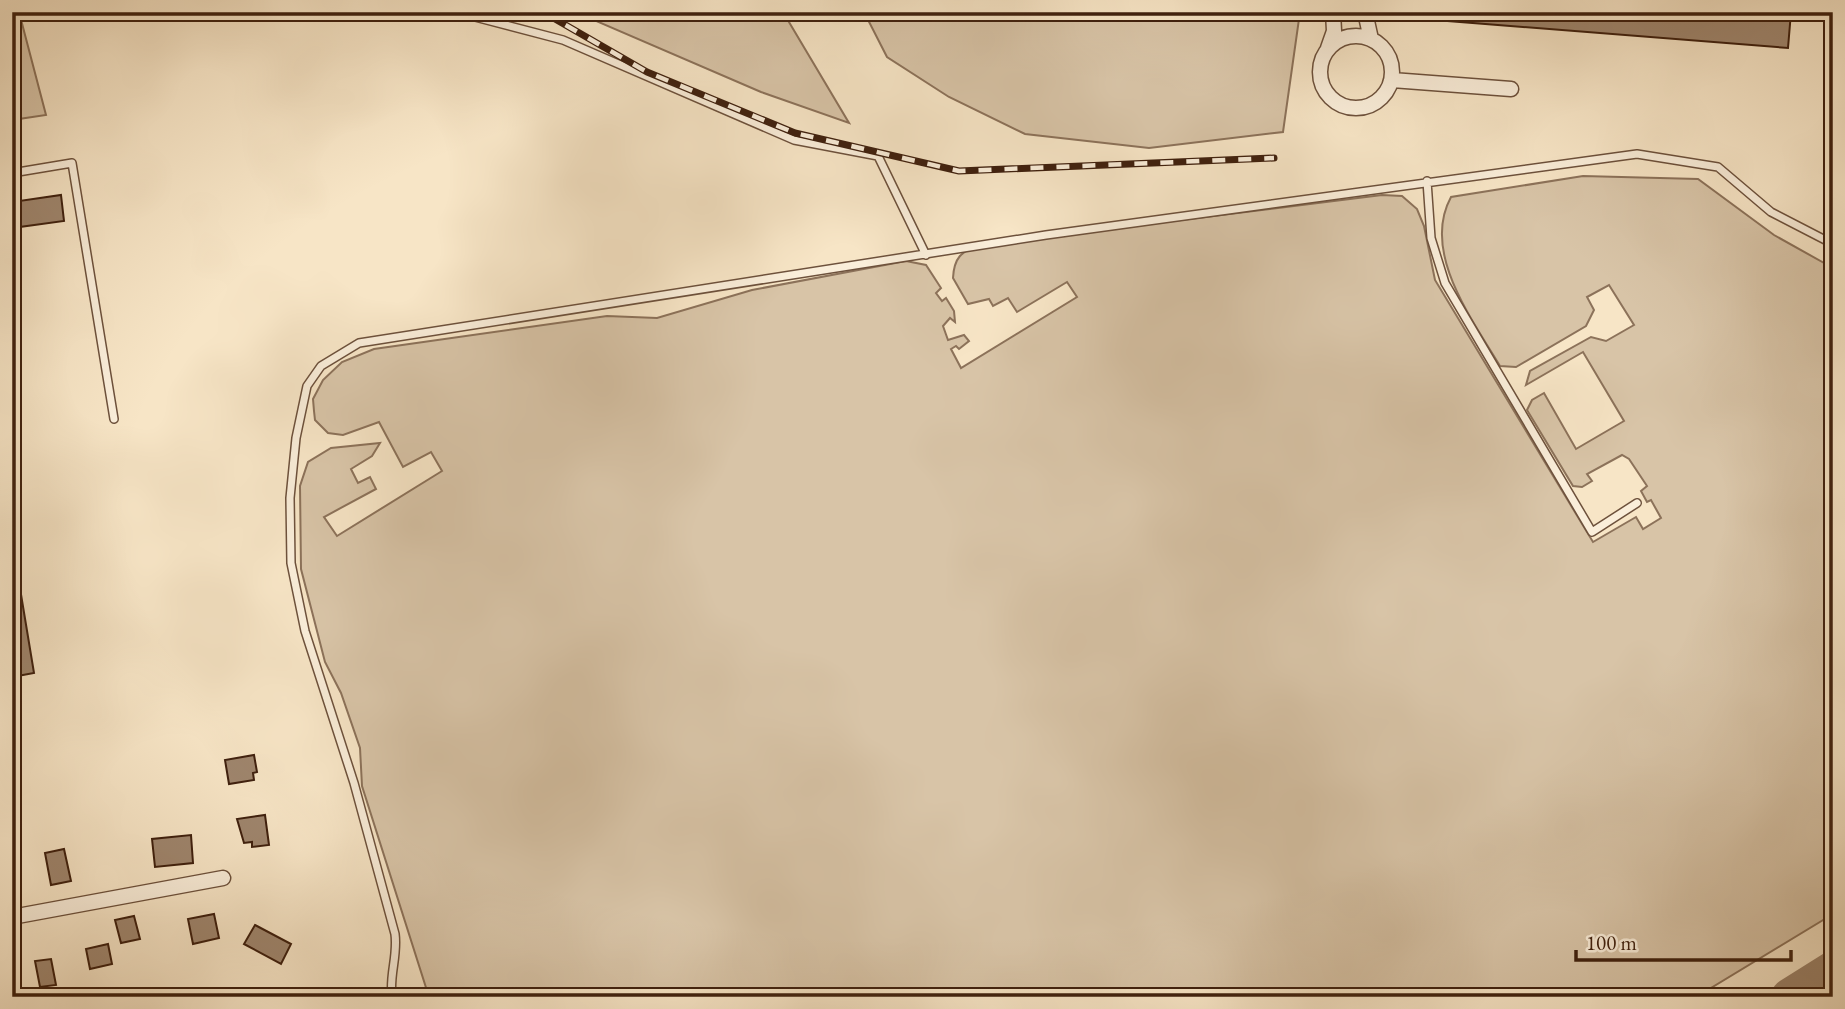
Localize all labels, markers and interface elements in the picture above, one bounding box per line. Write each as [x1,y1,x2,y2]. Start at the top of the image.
scale bar [1576,918,1791,962]
text: 100 m [1586,929,1637,956]

